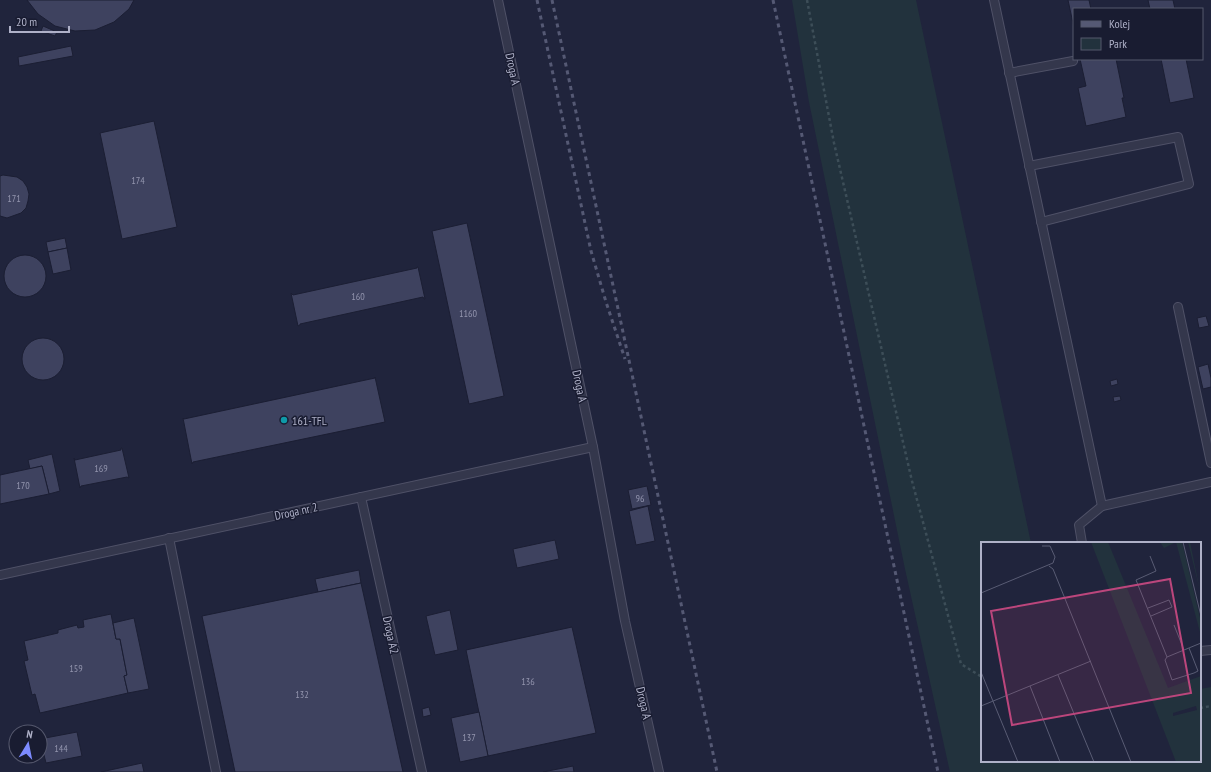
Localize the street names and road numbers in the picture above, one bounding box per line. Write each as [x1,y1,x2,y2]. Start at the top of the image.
street label: Droga A [502,51,524,87]
street label: Droga A [569,368,591,404]
street label: Droga nr 2 [273,499,319,523]
street label: Droga A2 [380,615,402,655]
street label: Droga A [633,685,655,721]

